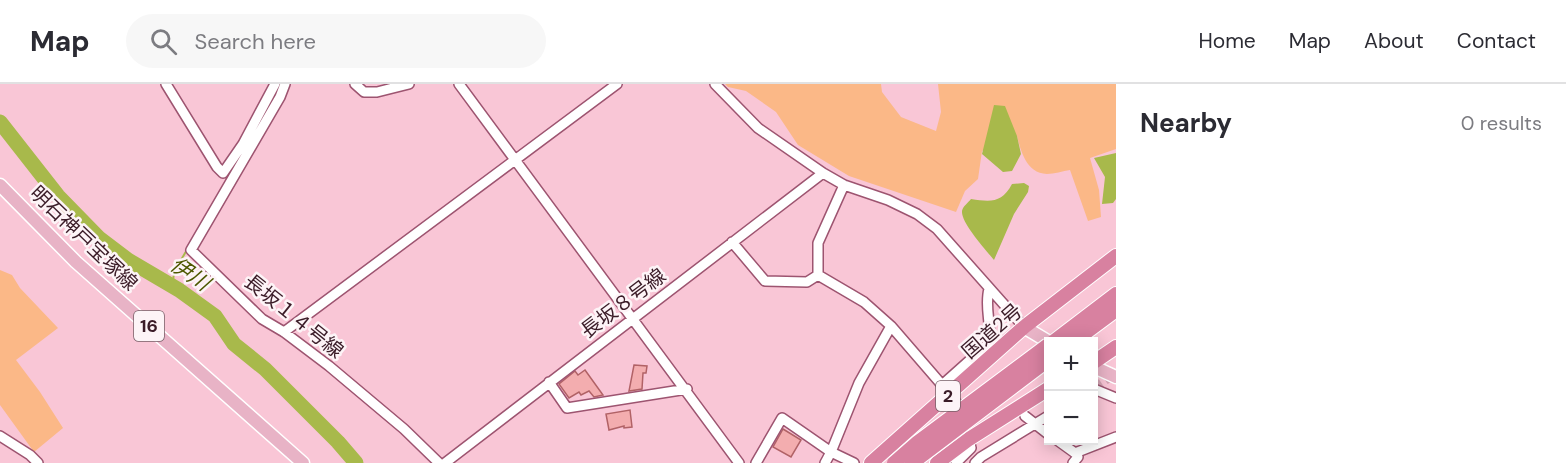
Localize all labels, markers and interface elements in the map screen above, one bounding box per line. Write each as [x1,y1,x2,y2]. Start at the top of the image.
search box [126,14,546,68]
text: Map [30,23,90,60]
icon: search [147,25,180,58]
text: Search here [195,27,316,56]
text: Home [1198,27,1256,55]
text: Map [1289,27,1331,55]
text: About [1364,27,1424,55]
text: Contact [1457,27,1536,55]
text: Nearby [1140,106,1232,140]
text: 0 results [1461,110,1542,136]
street label: 明石神戸宝塚線 [25,180,143,296]
water label: 伊川 [165,251,217,298]
street label: 長坂８号線 [575,263,671,343]
street label: 長坂１４号線 [239,268,349,364]
street label: 国道2号 [956,298,1028,364]
road number: 16 [134,311,164,341]
map controls [1044,337,1098,445]
button: + [1044,337,1098,391]
road number: 2 [936,381,960,411]
button: − [1044,391,1098,445]

